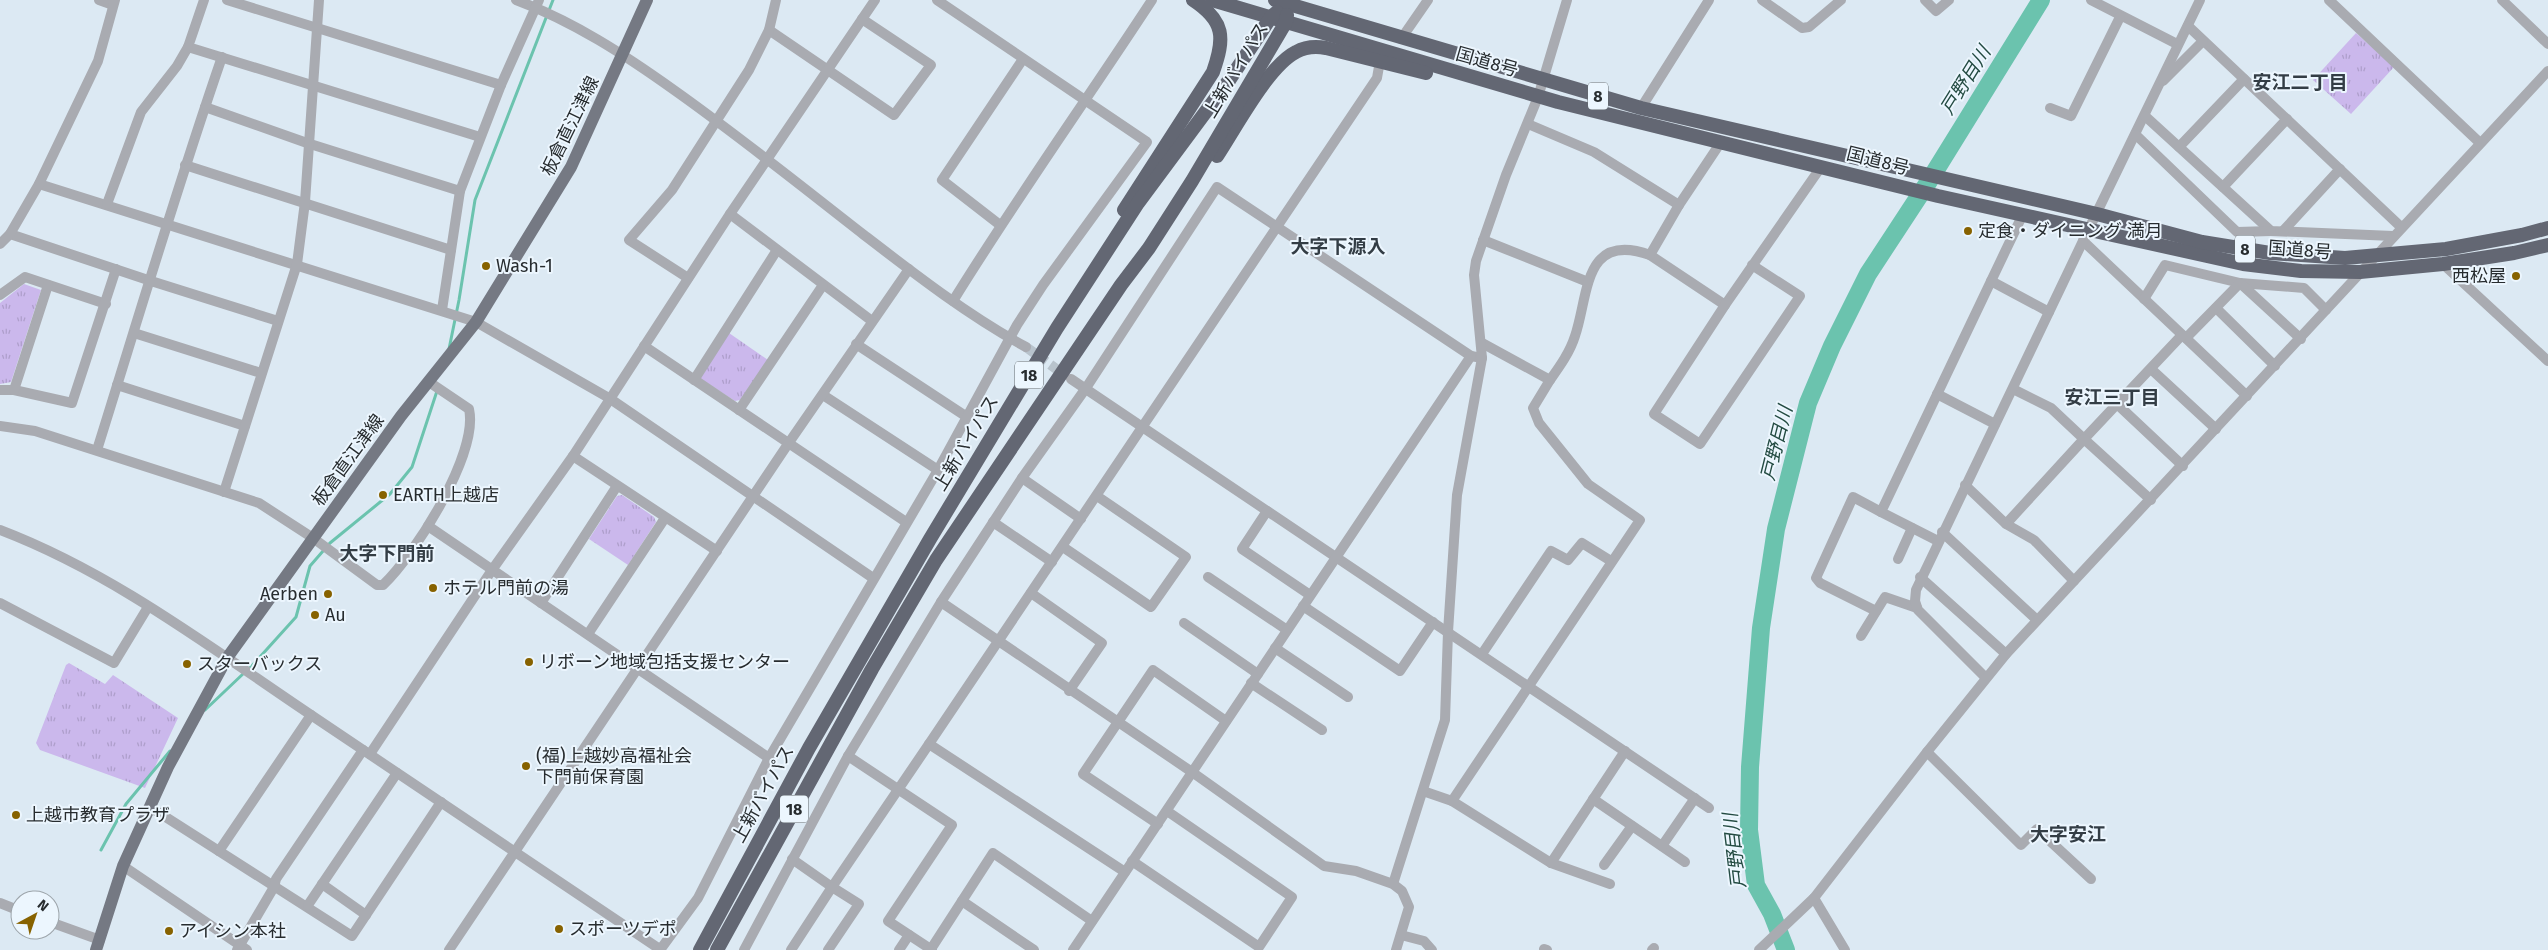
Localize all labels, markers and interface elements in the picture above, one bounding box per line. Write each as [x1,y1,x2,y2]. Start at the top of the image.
street label: 上新バイパス [1199,18,1273,122]
water label: 戸野目川 [1936,40,1996,119]
street label: 国道8号 [1453,43,1521,81]
district label: 安江二丁目 [2252,71,2348,94]
street label: 板倉直江津線 [536,73,604,179]
road number: 8 [1588,82,1608,110]
street label: 国道8号 [1844,143,1912,179]
place label: 定食・ダイニング 満月 [1978,220,2163,242]
marker: 定食・ダイニング 満月 [1962,225,1974,237]
district label: 大字下源入 [1290,235,1386,258]
road number: 8 [2235,235,2255,262]
street label: 国道8号 [2267,237,2333,263]
place label: Wash-1 [496,255,553,277]
marker: Wash-1 [480,260,492,272]
place label: 西松屋 [2452,265,2506,287]
marker: 西松屋 [2510,270,2522,282]
road number: 18 [1015,362,1043,388]
district label: 安江三丁目 [2064,386,2160,409]
street label: 上新バイパス [929,391,1003,495]
water label: 戸野目川 [1756,402,1797,483]
street label: 板倉直江津線 [307,410,389,510]
place label: EARTH上越店 [393,484,499,506]
marker: EARTH上越店 [377,489,389,501]
district label: 大字下門前 [339,542,435,565]
place label: ホテル門前の湯 [443,577,569,599]
marker: ホテル門前の湯 [427,582,439,594]
place label: Aerben [260,583,318,605]
marker: Aerben [322,588,334,600]
place label: Au [325,604,346,626]
marker: Au [309,609,321,621]
place label: リボーン地域包括支援センター [539,651,790,673]
place label: スターバックス [197,653,322,675]
marker: リボーン地域包括支援センター [523,656,535,668]
marker: スターバックス [181,658,193,670]
street label: 上新バイパス [727,742,799,846]
place label: (福)上越妙高福祉会 下門前保育園 [536,745,692,788]
marker: (福)上越妙高福祉会 下門前保育園 [520,760,532,772]
road number: 18 [780,796,808,822]
place label: 上越市教育プラザ [26,804,170,826]
marker: 上越市教育プラザ [10,809,22,821]
water label: 戸野目川 [1718,810,1751,890]
district label: 大字安江 [2030,823,2106,846]
north arrow [10,890,60,940]
text: N [34,896,52,915]
place label: スポーツデポ [569,918,677,940]
place label: アイシン本社 [179,920,286,942]
marker: スポーツデポ [553,923,565,935]
marker: アイシン本社 [163,925,175,937]

